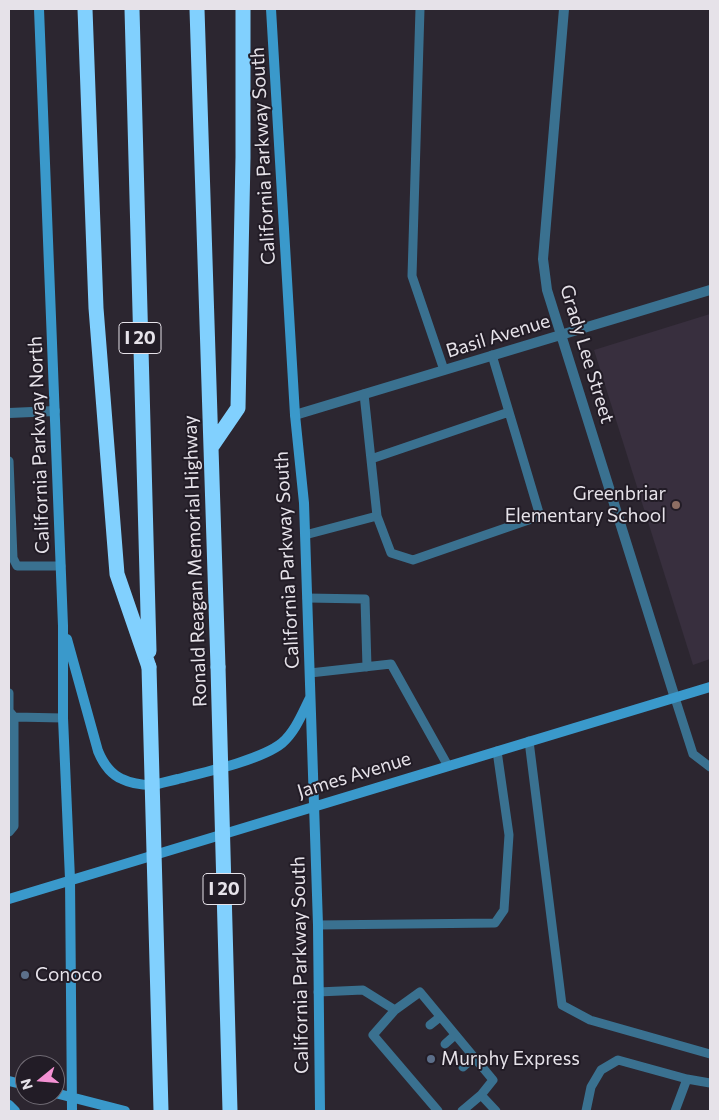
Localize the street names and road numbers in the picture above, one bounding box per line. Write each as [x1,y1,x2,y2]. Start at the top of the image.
street label: California Parkway South [246,47,280,265]
street label: Grady Lee Street [555,282,619,426]
street label: Basil Avenue [443,309,553,363]
road number: I 20 [119,322,161,353]
street label: California Parkway North [24,336,54,554]
street label: Ronald Reagan Memorial Highway [179,415,211,707]
street label: California Parkway South [270,451,304,669]
street label: James Avenue [294,747,414,803]
street label: California Parkway South [287,856,313,1074]
road number: I 20 [203,874,245,904]

